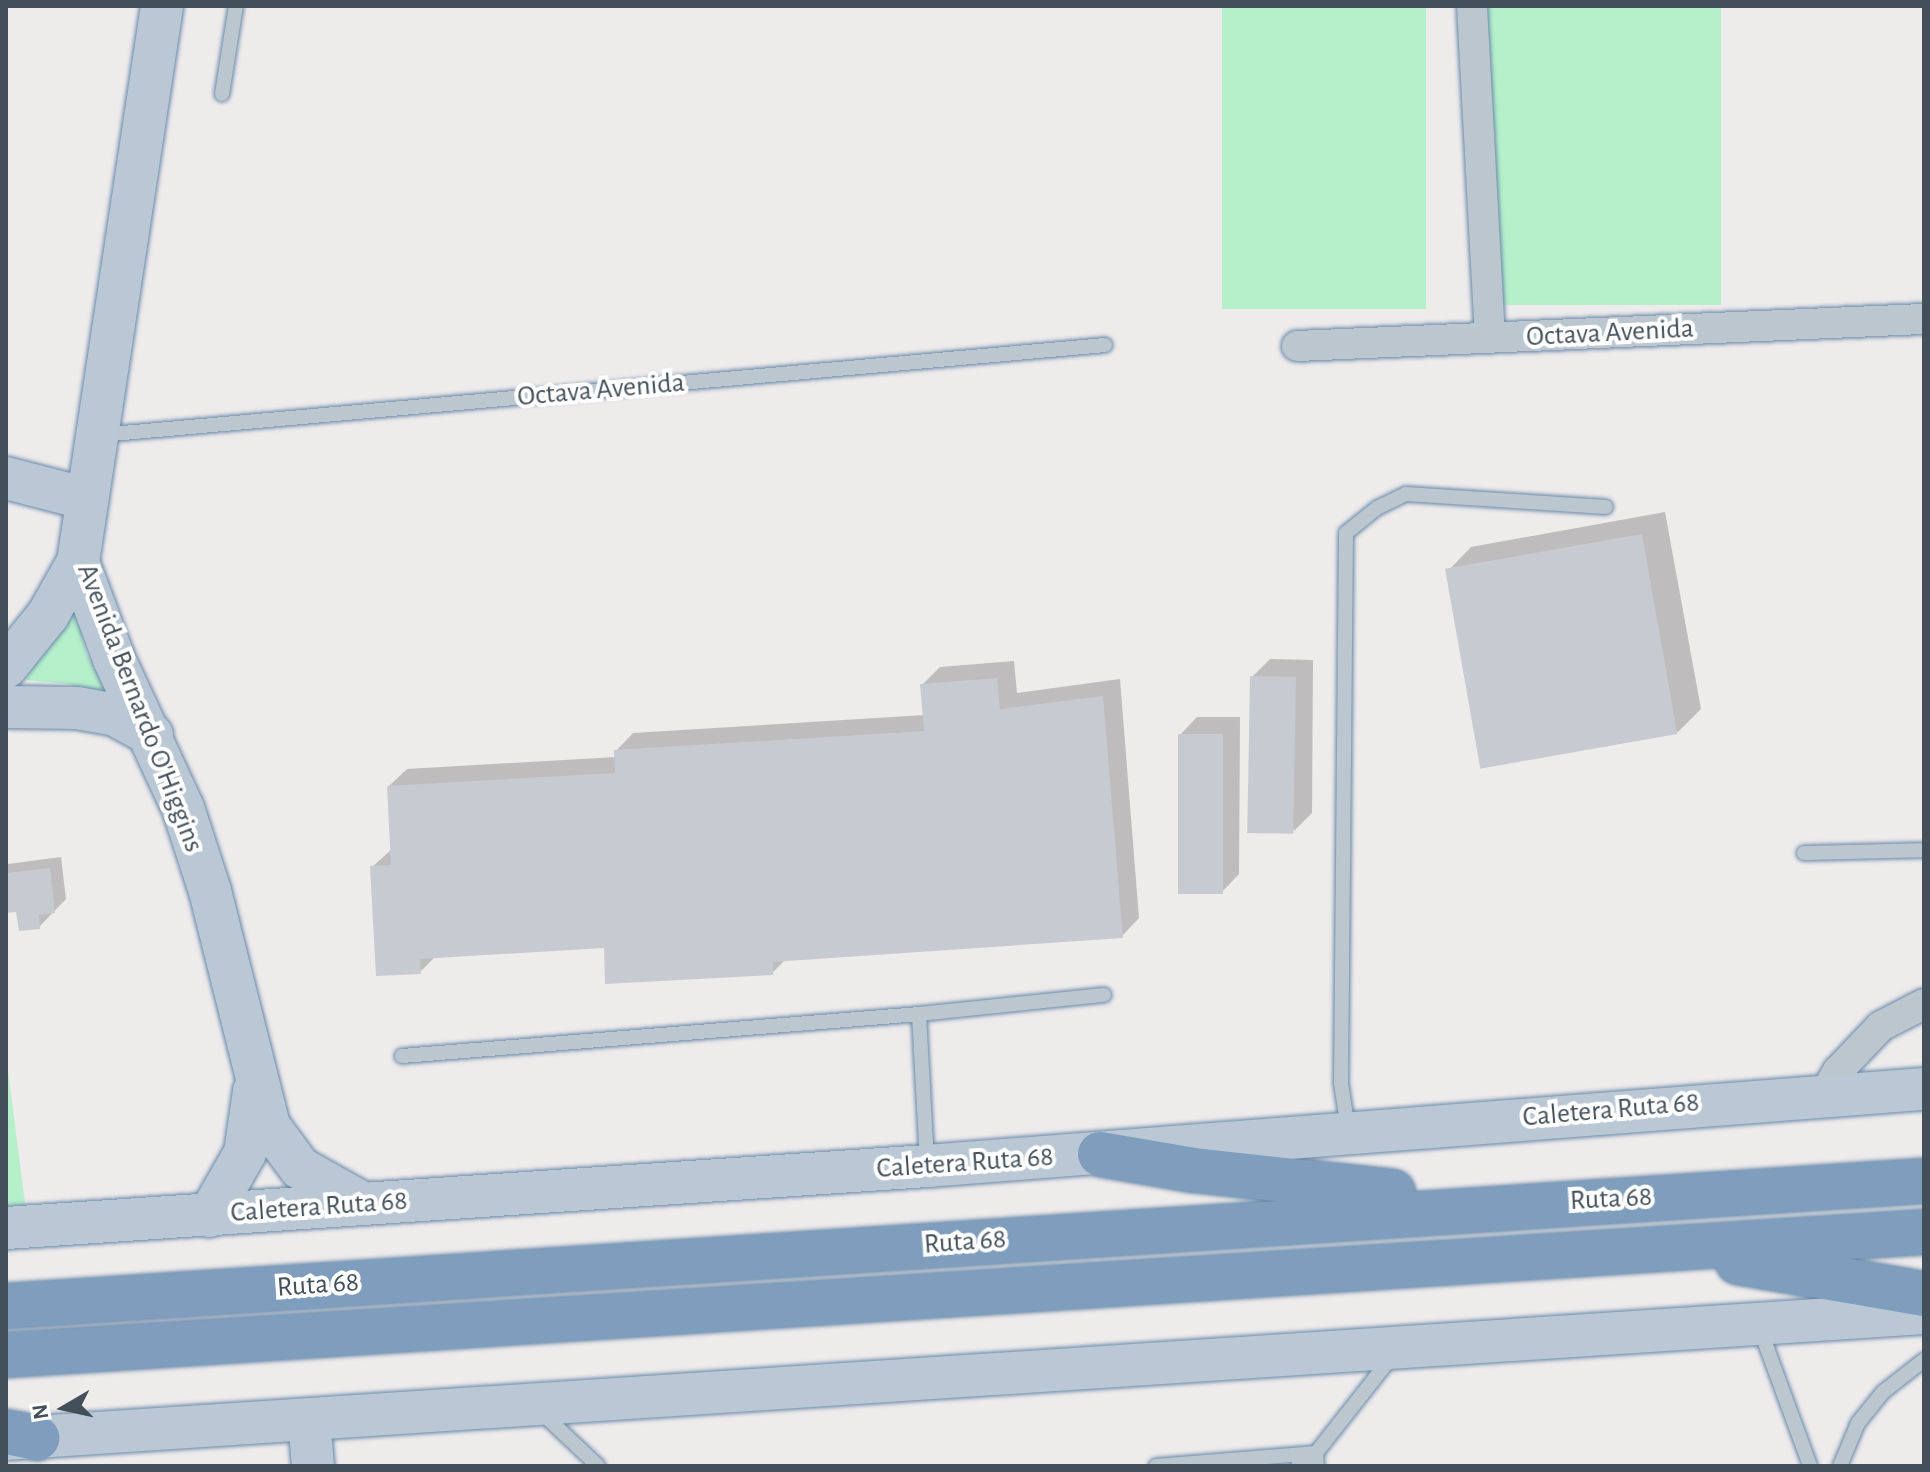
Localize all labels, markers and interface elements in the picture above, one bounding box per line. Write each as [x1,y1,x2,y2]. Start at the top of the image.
street label: Octava Avenida [1525,312,1695,354]
street label: Octava Avenida [516,366,686,414]
street label: Avenida Bernardo O'Higgins [70,559,210,857]
street label: Caletera Ruta 68 [1521,1086,1701,1134]
street label: Caletera Ruta 68 [875,1140,1055,1186]
street label: Ruta 68 [1569,1180,1653,1218]
street label: Caletera Ruta 68 [229,1184,409,1230]
street label: Ruta 68 [923,1222,1007,1262]
street label: Ruta 68 [276,1265,360,1305]
north arrow [24,1368,104,1448]
text: N [28,1402,52,1421]

